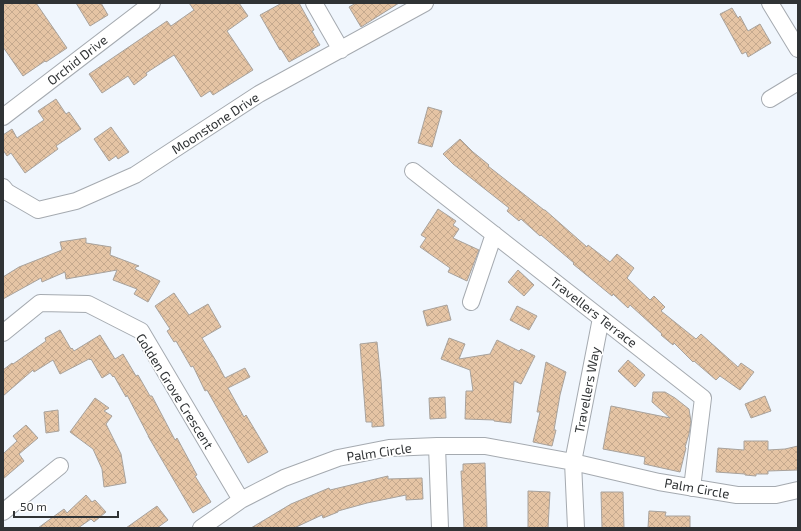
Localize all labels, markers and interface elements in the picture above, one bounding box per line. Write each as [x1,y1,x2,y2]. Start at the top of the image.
street label: Orchid Drive [44,32,110,88]
street label: Moonstone Drive [168,89,262,157]
street label: Travellers Terrace [548,273,640,351]
street label: Golden Grove Crescent [133,330,217,452]
street label: Travellers Way [571,345,603,435]
street label: Palm Circle [345,439,413,464]
street label: Palm Circle [663,474,731,502]
scale bar [14,493,118,519]
text: 50 m [20,499,47,513]

